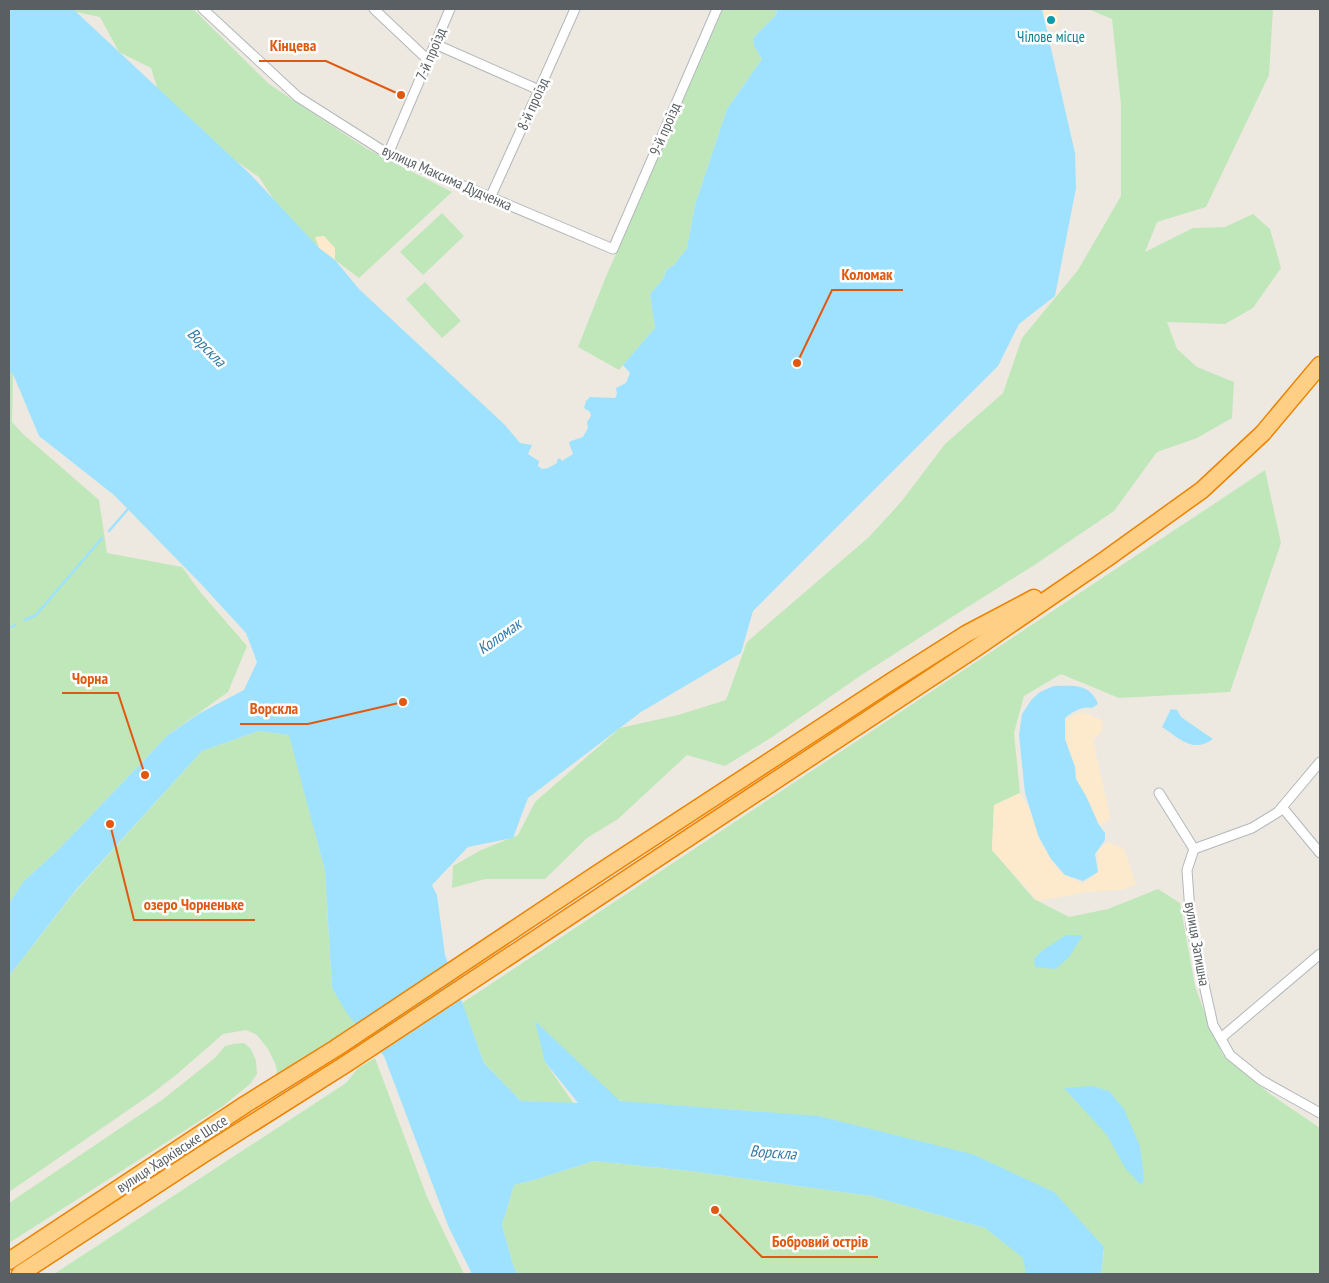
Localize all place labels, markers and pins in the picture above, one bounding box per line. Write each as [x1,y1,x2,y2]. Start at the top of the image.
marker: Чілове місце [1045,14,1057,26]
place label: Чілове місце [1017,27,1085,46]
callout: Кінцева [259,30,326,61]
callout: Коломак [832,259,903,290]
callout: Чорна [62,662,118,693]
callout: Ворскла [240,693,308,724]
callout: озеро Чорненьке [134,889,255,920]
callout: Бобровий острів [762,1226,878,1257]

